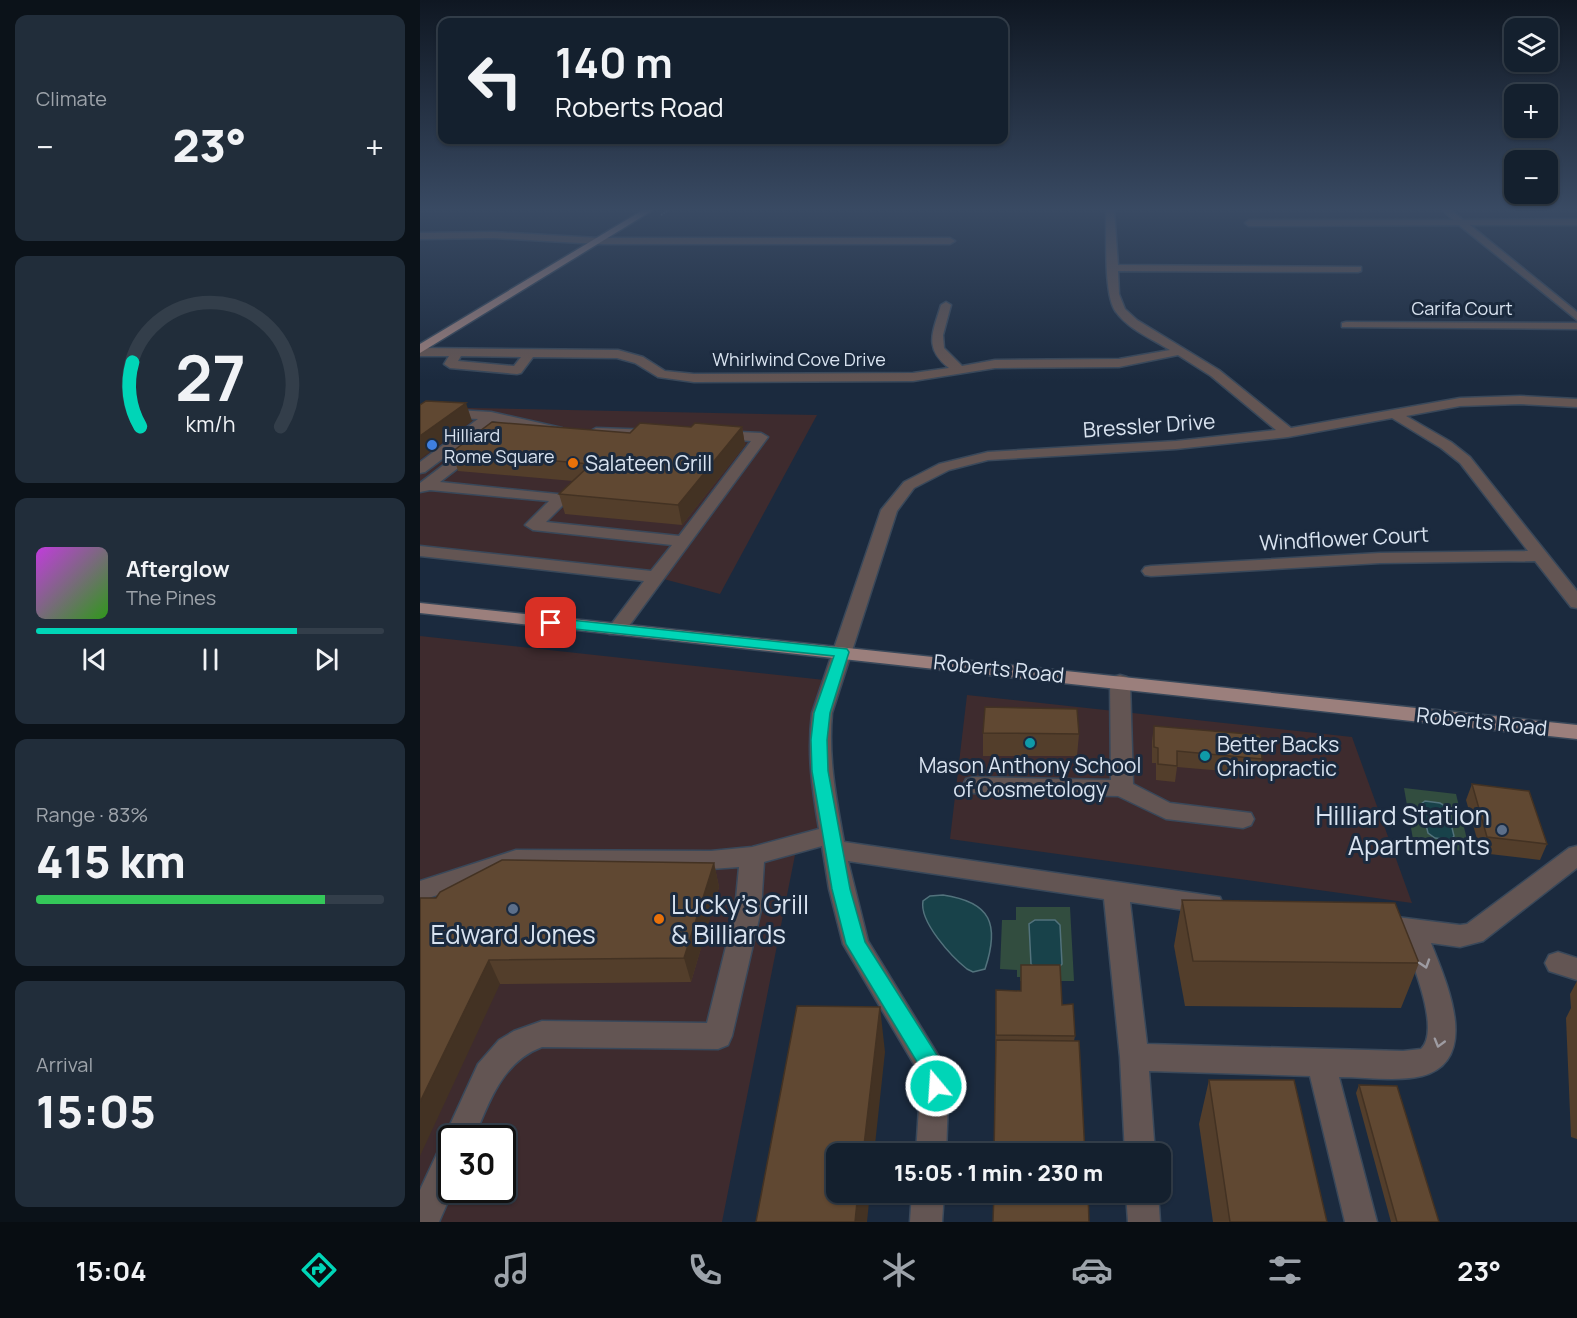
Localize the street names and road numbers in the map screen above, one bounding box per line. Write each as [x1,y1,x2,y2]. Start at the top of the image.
street label: Carifa Court [1411,296,1513,320]
street label: Whirlwind Cove Drive [712,347,886,371]
street label: Bressler Drive [1082,406,1216,444]
street label: Windflower Court [1259,520,1429,556]
street label: Roberts Road [932,647,1066,689]
street label: Roberts Road [1415,700,1549,742]

